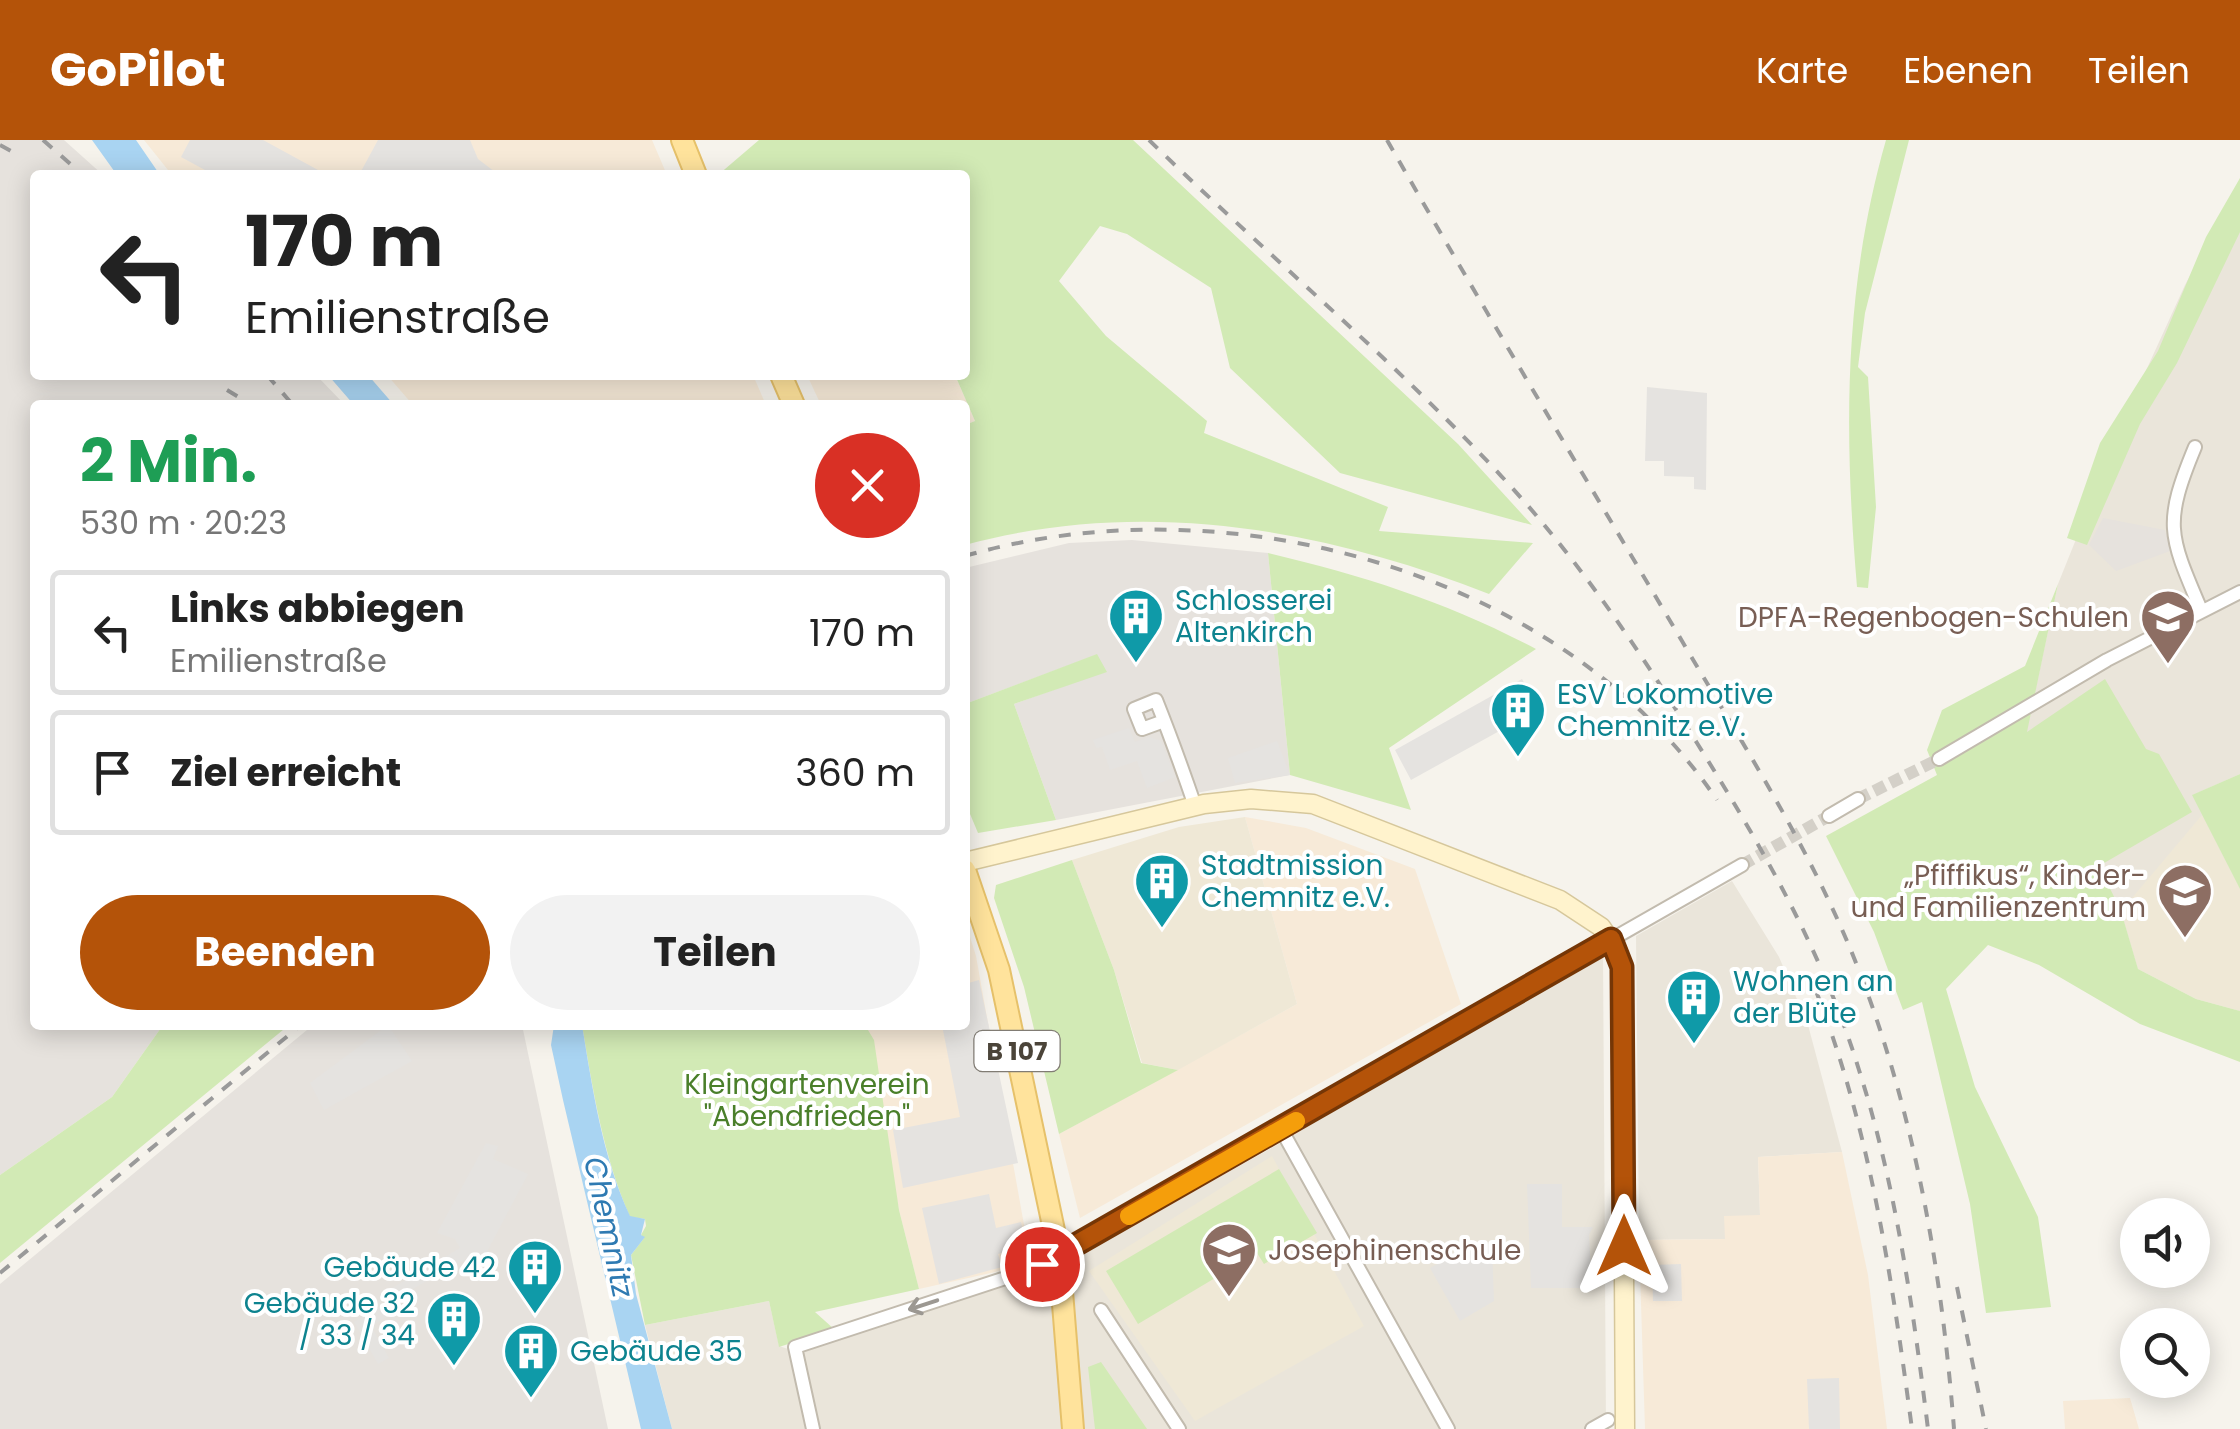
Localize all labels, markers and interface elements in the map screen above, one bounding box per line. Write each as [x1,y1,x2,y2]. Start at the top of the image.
text: GoPilot [50,36,226,103]
text: Karte [1756,46,1848,95]
text: Ebenen [1903,46,2033,95]
text: Teilen [2088,46,2190,95]
text: 170 m [245,192,443,291]
icon: left [80,210,210,340]
text: Emilienstraße [245,286,550,349]
text: 2 Min. [80,419,257,503]
button: close [815,433,920,538]
text: 530 m · 20:23 [80,500,287,545]
place label: Schlosserei Altenkirch [1175,581,1332,652]
text: Links abbiegen [170,582,465,635]
building icon: Schlosserei Altenkirch [1106,586,1166,665]
school or university icon: DPFA-Regenbogen-Schulen [2138,587,2198,666]
place label: DPFA-Regenbogen-Schulen [1738,598,2129,637]
icon: left [85,605,140,660]
text: 170 m [809,606,915,659]
text: Emilienstraße [170,638,387,683]
place label: ESV Lokomotive Chemnitz e.V. [1557,675,1773,746]
building icon: ESV Lokomotive Chemnitz e.V. [1488,680,1548,759]
icon: arrive [85,745,140,800]
text: Ziel erreicht [170,746,401,799]
text: 360 m [795,746,915,799]
place label: Stadtmission Chemnitz e.V. [1201,846,1390,917]
building icon: Stadtmission Chemnitz e.V. [1132,851,1192,930]
place label: „Pfiffikus“, Kinder- und Familienzentrum [1851,856,2146,927]
school or university icon: „Pfiffikus“, Kinder- und Familienzentrum [2155,861,2215,940]
button: Beenden [80,895,490,1010]
button: Teilen [510,895,920,1010]
place label: Wohnen an der Blüte [1733,962,1894,1033]
building icon: Wohnen an der Blüte [1664,967,1724,1046]
road number: B 107 [974,1031,1060,1071]
park label: Kleingartenverein "Abendfrieden" [684,1065,930,1136]
water label: Chemnitz [573,1153,645,1302]
position arrow [1572,1194,1676,1298]
map controls [2120,1198,2210,1398]
button: sound [2120,1198,2210,1288]
school or university icon: Josephinenschule [1199,1220,1259,1299]
pin [1000,1222,1085,1307]
place label: Josephinenschule [1268,1231,1521,1270]
building icon: Gebäude 42 [505,1237,565,1316]
icon: arrive [1015,1237,1070,1292]
place label: Gebäude 42 [324,1248,496,1287]
place label: Gebäude 32 / 33 / 34 [244,1284,415,1355]
building icon: Gebäude 32 / 33 / 34 [424,1289,484,1368]
one-way arrow [907,1297,939,1315]
button: search [2120,1308,2210,1398]
building icon: Gebäude 35 [501,1321,561,1400]
place label: Gebäude 35 [570,1332,743,1371]

